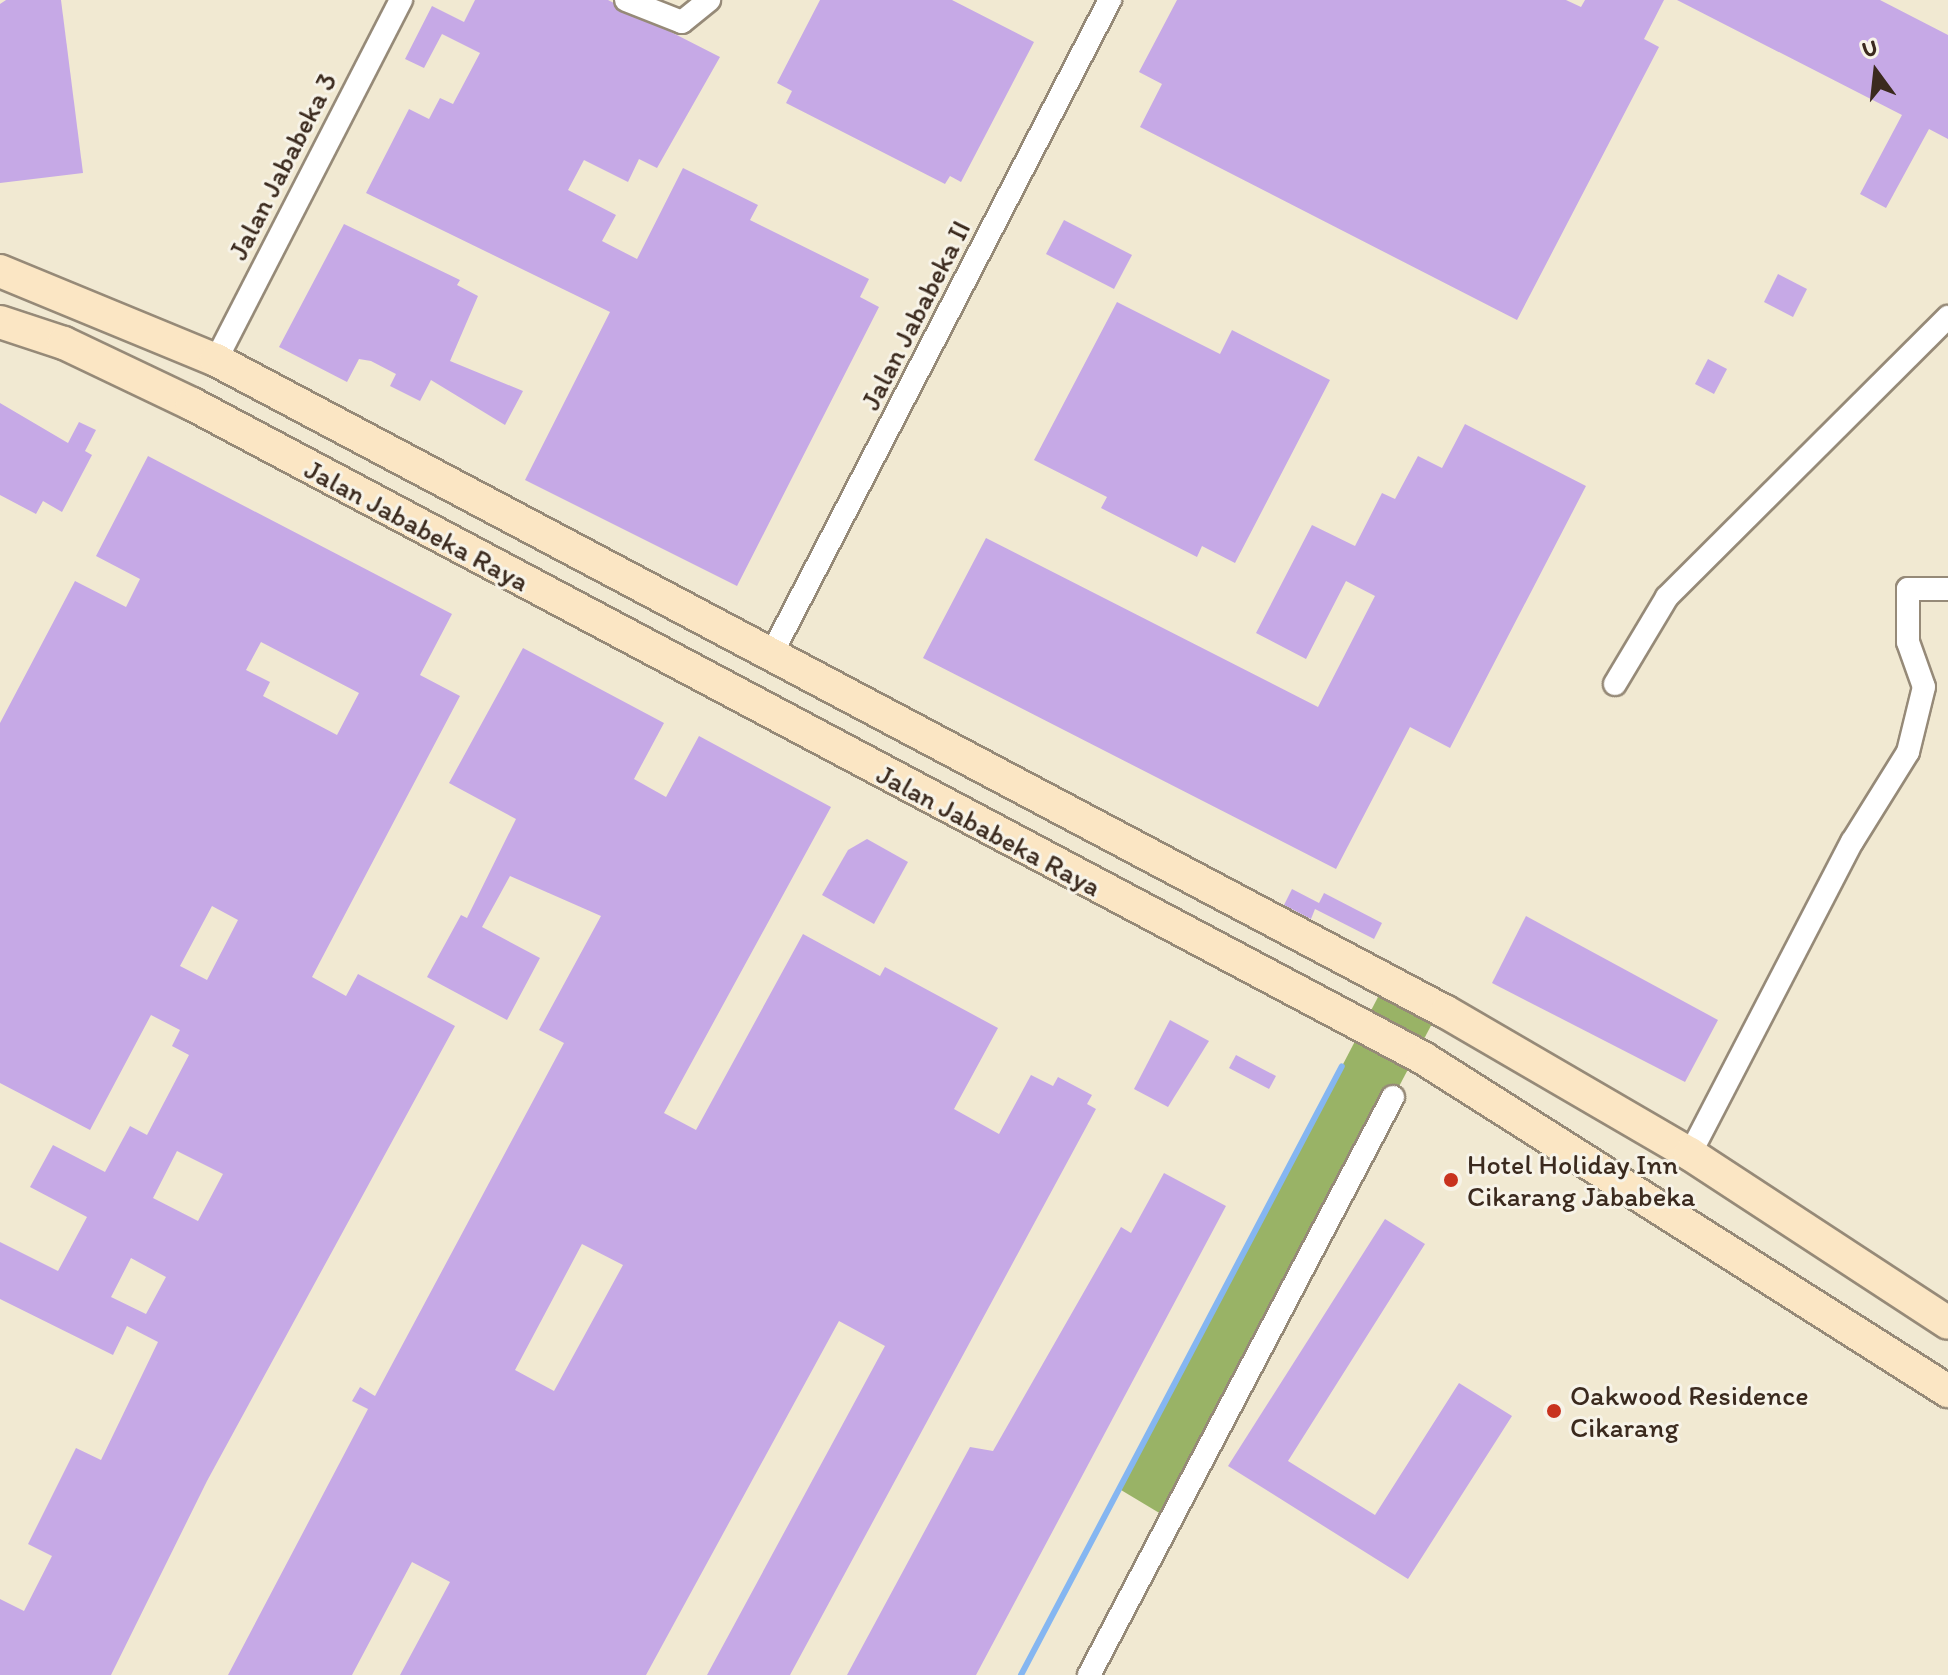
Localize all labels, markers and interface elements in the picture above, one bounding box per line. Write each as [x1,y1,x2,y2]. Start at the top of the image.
north arrow [1836,32,1916,112]
text: U [1859,33,1880,63]
street label: Jalan Jababeka 3 [220,67,344,265]
street label: Jalan Jababeka II [853,215,977,415]
street label: Jalan Jababeka Raya [300,452,534,598]
street label: Jalan Jababeka Raya [872,757,1106,903]
place label: Hotel Holiday Inn Cikarang Jababeka [1467,1147,1695,1213]
marker: Hotel Holiday Inn Cikarang Jababeka [1442,1171,1460,1189]
place label: Oakwood Residence Cikarang [1570,1378,1809,1444]
marker: Oakwood Residence Cikarang [1545,1402,1563,1420]

